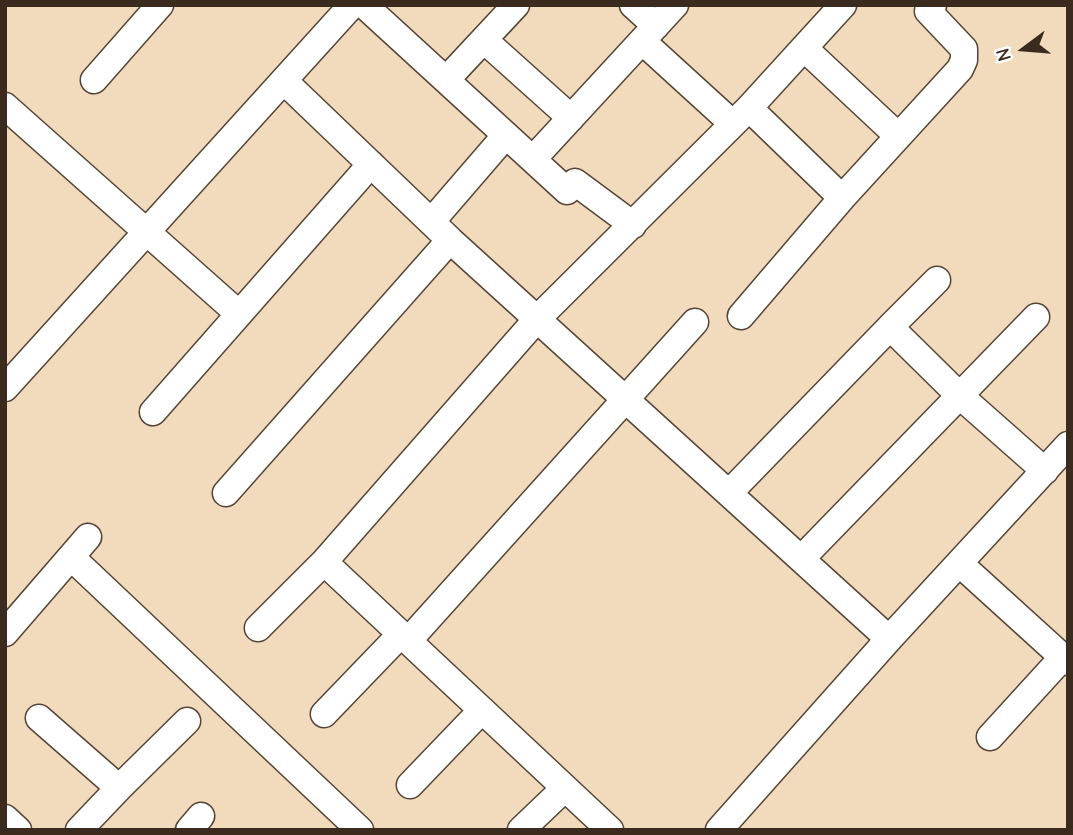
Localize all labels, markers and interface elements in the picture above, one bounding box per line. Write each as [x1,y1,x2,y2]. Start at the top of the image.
north arrow [989,14,1059,84]
text: N [992,46,1016,64]

